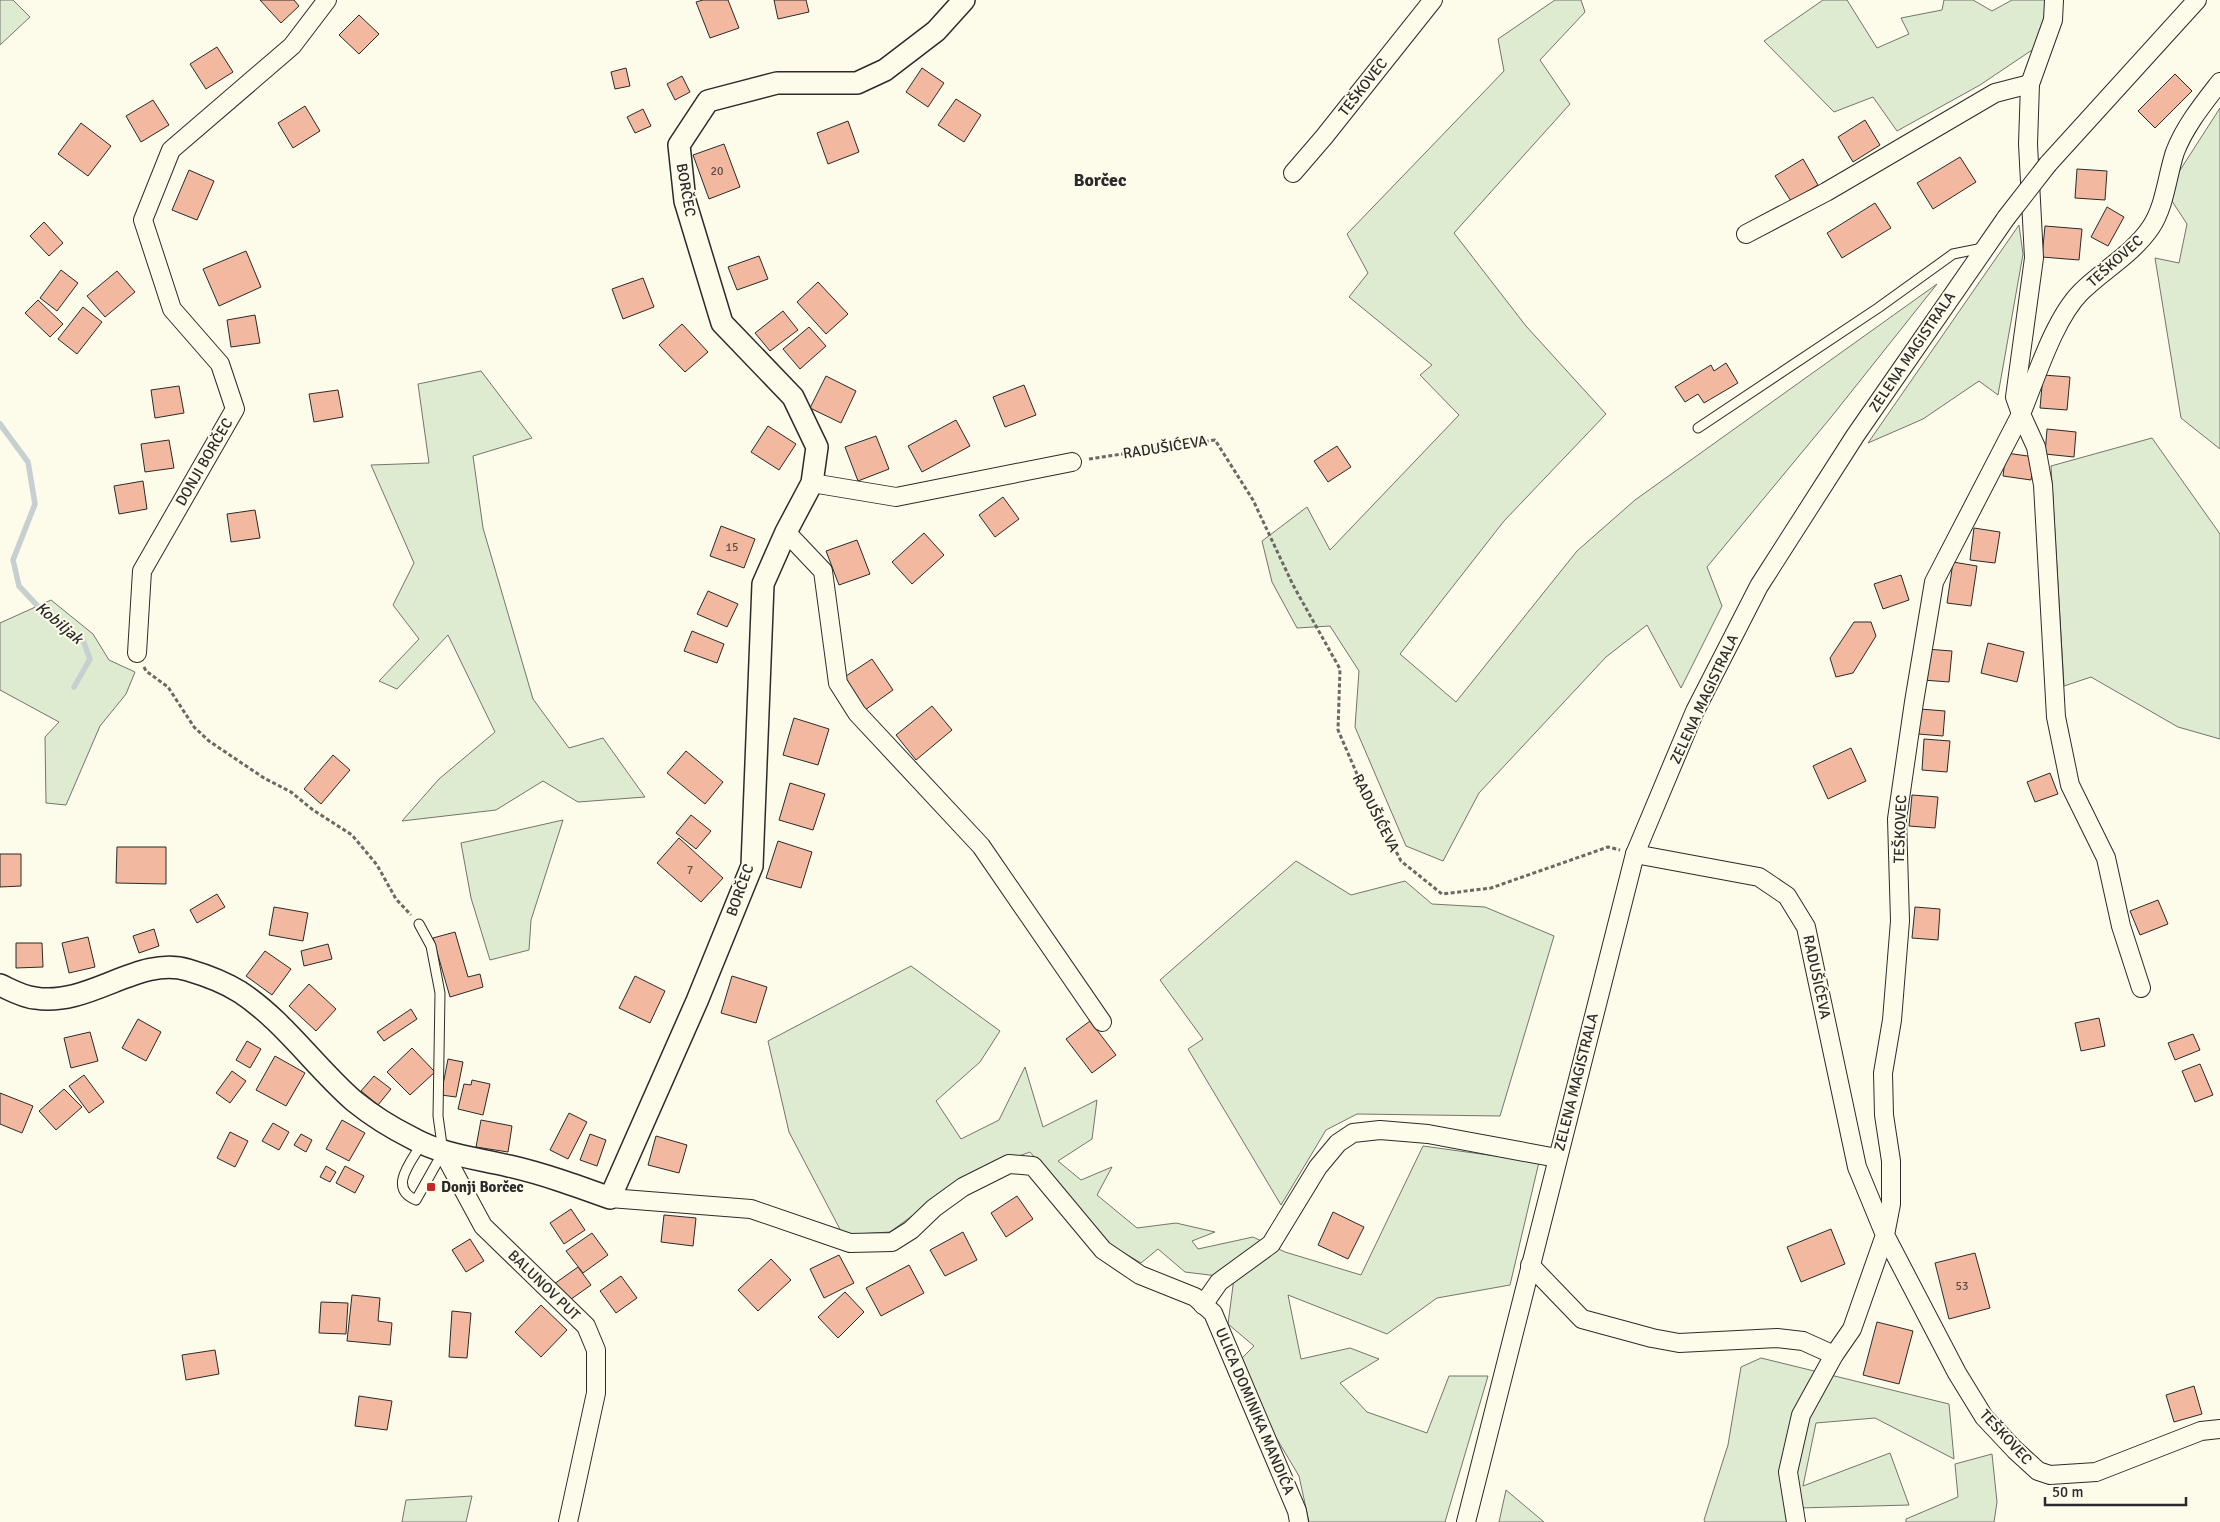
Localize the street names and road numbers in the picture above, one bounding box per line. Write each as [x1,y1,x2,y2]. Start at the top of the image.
street label: TEŠKOVEC [1334,54,1391,120]
street label: BORČEC [672,162,701,218]
street label: TEŠKOVEC [2083,231,2147,291]
street label: ZELENA MAGISTRALA [1865,288,1959,416]
street label: DONJI BORČEC [171,414,236,509]
street label: RADUŠIĆEVA [1121,430,1209,463]
street label: ZELENA MAGISTRALA [1666,631,1742,767]
street label: RADUŠIĆEVA [1349,770,1404,855]
street label: TEŠKOVEC [1889,794,1910,864]
street label: BORČEC [721,861,758,919]
street label: RADUŠIĆEVA [1799,933,1836,1021]
street label: ZELENA MAGISTRALA [1550,1011,1602,1153]
street label: BALUNOV PUT [504,1246,584,1324]
street label: ULICA DOMINIKA MANDIĆA [1212,1324,1299,1497]
street label: TEŠKOVEC [1976,1405,2037,1468]

